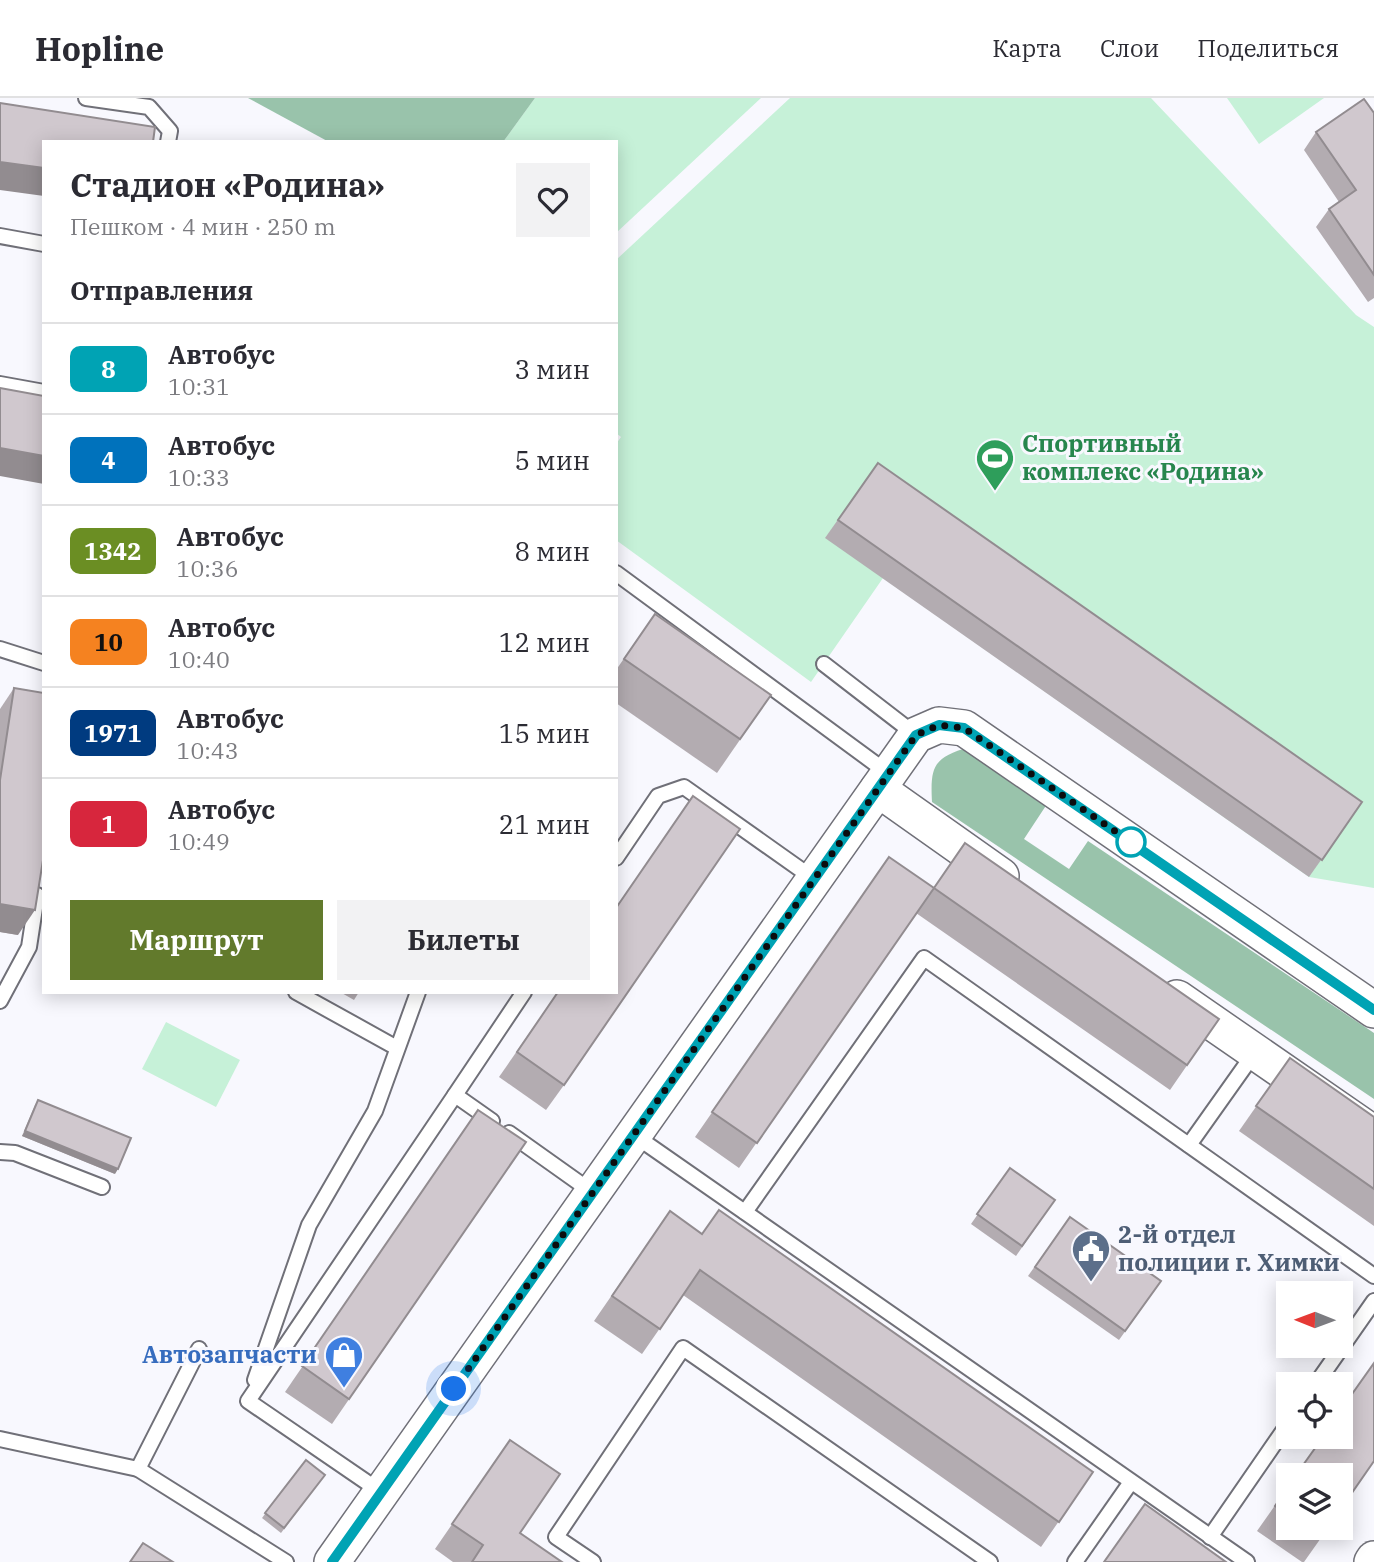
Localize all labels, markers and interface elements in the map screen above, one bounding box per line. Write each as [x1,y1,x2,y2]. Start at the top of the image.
text: Hopline [35,27,164,70]
text: Карта [992,32,1062,64]
text: Слои [1100,32,1159,64]
text: Поделиться [1197,32,1339,64]
text: Стадион «Родина» [70,163,385,206]
button: heart [516,163,590,237]
text: Пешком · 4 мин · 250 m [70,211,336,241]
text: Отправления [70,273,253,307]
text: Автобус [168,337,275,371]
text: 3 мин [514,352,590,386]
text: 8 [101,353,116,385]
text: 10:31 [168,371,230,401]
place label: Спортивный комплекс «Родина» [1022,427,1264,487]
text: Автобус [168,428,275,462]
sports icon: Спортивный комплекс «Родина» [974,437,1016,492]
text: 5 мин [514,443,590,477]
text: 4 [101,444,116,476]
text: 10:33 [168,462,230,492]
text: Автобус [177,519,284,553]
text: 8 мин [514,534,590,568]
text: 1342 [84,535,142,567]
text: 10:36 [177,553,238,583]
text: Автобус [168,610,275,644]
text: 12 мин [499,625,590,659]
text: 10 [94,626,123,658]
text: 10:40 [168,644,230,674]
text: Автобус [177,701,284,735]
text: 15 мин [499,716,590,750]
text: 1971 [84,717,142,749]
text: 10:43 [177,735,238,765]
text: Автобус [168,792,275,826]
text: 21 мин [499,807,590,841]
text: 1 [101,808,116,840]
text: 10:49 [168,826,230,856]
unlabelled marker [1116,827,1146,857]
button: Маршрут [70,900,323,980]
button: Билеты [337,900,590,980]
place label: 2-й отдел полиции г. Химки [1118,1218,1340,1278]
public building icon: 2-й отдел полиции г. Химки [1070,1228,1112,1283]
north arrow [1276,1281,1353,1358]
map controls [1276,1281,1353,1540]
shop icon: Автозапчасти [323,1334,365,1389]
place label: Автозапчасти [142,1338,317,1370]
your location [436,1371,471,1406]
button: locate [1276,1372,1353,1449]
button: layers [1276,1463,1353,1540]

